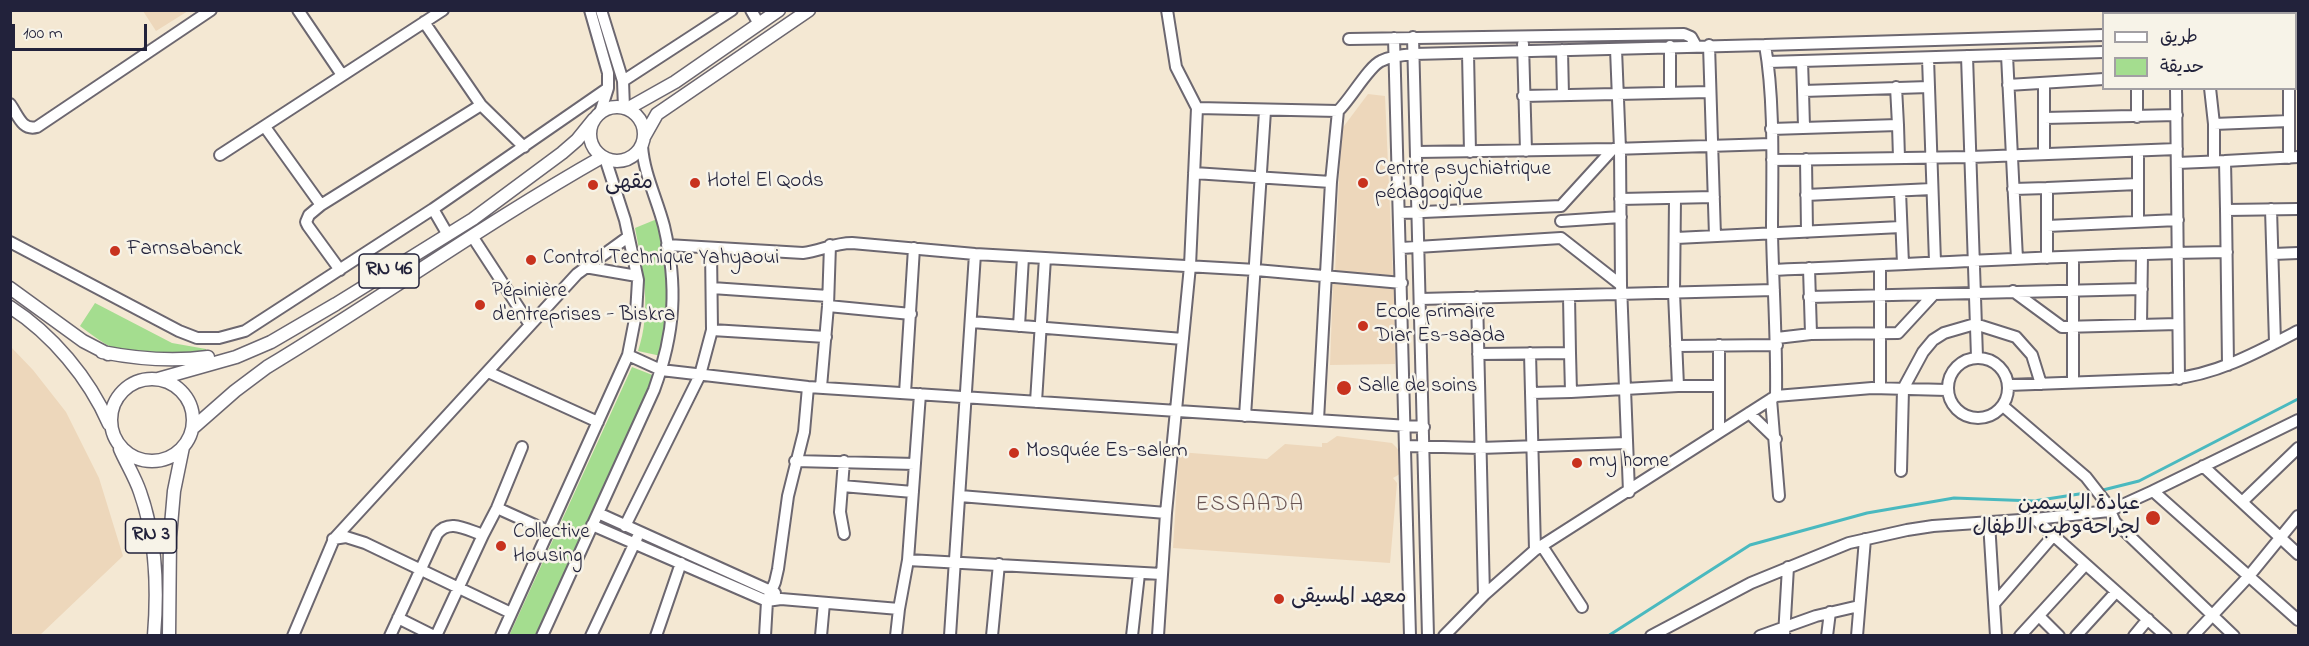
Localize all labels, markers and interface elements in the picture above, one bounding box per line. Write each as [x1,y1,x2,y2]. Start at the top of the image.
scale bar [15,12,150,50]
legend [2102,12,2297,90]
text: 100 m [23,21,63,47]
text: طريق [2160,25,2198,51]
text: حديقة [2160,55,2204,81]
place label: Centre psychiatrique pédagogique [1375,158,1551,208]
place label: Hotel El Qods [707,170,824,196]
place label: مقهى [605,172,653,198]
marker: Hotel El Qods [688,176,702,190]
marker: Centre psychiatrique pédagogique [1356,176,1370,190]
marker: مقهى [586,178,600,192]
place label: Farnsabanck [127,238,242,264]
marker: Farnsabanck [108,244,122,258]
place label: Control Technique Yahyaoui [543,247,779,273]
marker: Control Technique Yahyaoui [524,253,538,267]
road number: RN 46 [359,254,419,288]
place label: Pépinière d'entreprises - Biskra [492,280,675,330]
marker: Pépinière d'entreprises - Biskra [473,298,487,312]
place label: Ecole primaire Diar Es-saada [1375,301,1505,351]
marker: Ecole primaire Diar Es-saada [1356,319,1370,333]
place label: Salle de soins [1358,375,1477,401]
marker: Salle de soins [1335,379,1353,397]
place label: Mosquée Es-salem [1026,440,1188,466]
marker: Mosquée Es-salem [1007,446,1021,460]
place label: my home [1589,450,1669,476]
marker: my home [1570,456,1584,470]
district label: ESSAADA [1196,493,1304,519]
place label: عيادة الياسمين لجراحةوطب الاطفال [1973,493,2140,543]
marker: عيادة الياسمين لجراحةوطب الاطفال [2144,509,2162,527]
road number: RN 3 [126,519,176,553]
place label: Collective Housing [513,521,590,571]
marker: Collective Housing [494,539,508,553]
place label: معهد المسيقى [1291,586,1407,612]
marker: معهد المسيقى [1272,592,1286,606]

